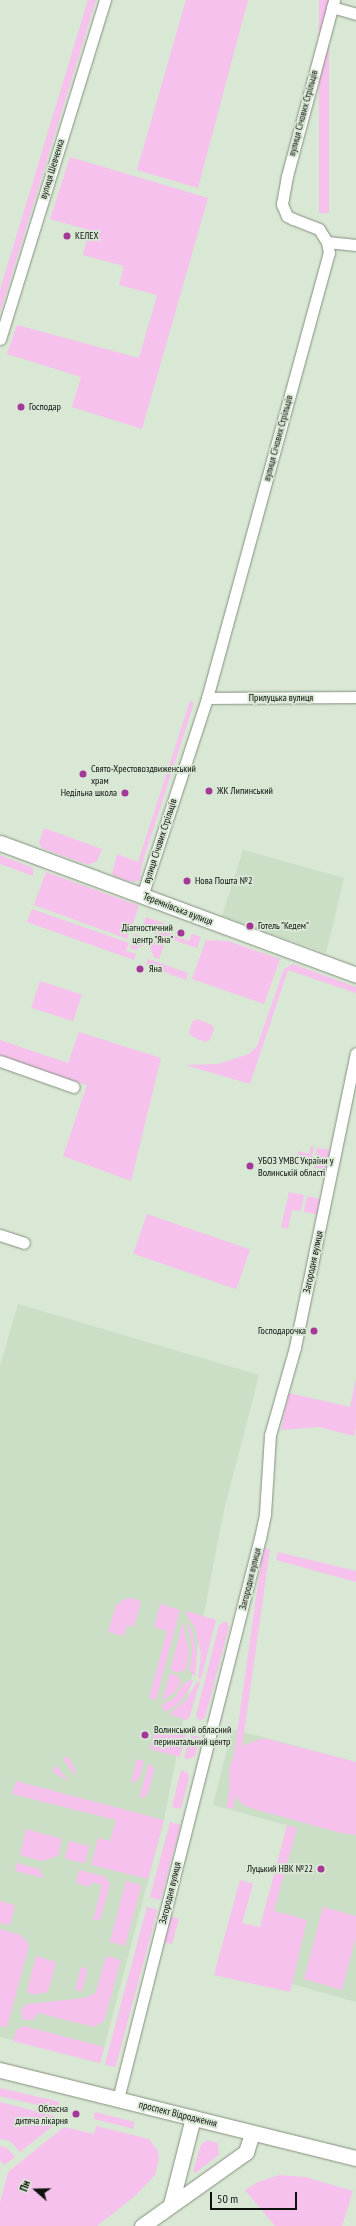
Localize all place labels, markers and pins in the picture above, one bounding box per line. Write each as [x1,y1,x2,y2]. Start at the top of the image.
place label: КЕЛЕХ [75,230,99,242]
marker: КЕЛЕХ [62,231,72,241]
place label: Господар [29,401,61,413]
marker: Господар [16,402,26,412]
place label: Свято-Хрестовоздвиженський храм [91,762,196,786]
marker: Свято-Хрестовоздвиженський храм [78,769,88,779]
place label: ЖК Липинський [217,785,273,797]
marker: ЖК Липинський [204,786,214,796]
place label: Недільна школа [61,787,117,799]
marker: Недільна школа [120,788,130,798]
place label: Нова Пошта №2 [195,875,252,887]
marker: Нова Пошта №2 [182,876,192,886]
place label: Готель "Кедем" [258,920,310,932]
place label: Діагностичний центр "Яна" [122,921,173,944]
marker: Готель "Кедем" [245,921,255,931]
marker: Діагностичний центр "Яна" [176,928,186,938]
marker: Яна [134,963,146,975]
place label: Яна [149,963,162,975]
place label: УБОЗ УМВС України у Волинськiй області [258,1154,334,1178]
marker: УБОЗ УМВС України у Волинськiй області [245,1161,255,1171]
place label: Господарочка [258,1325,306,1337]
marker: Господарочка [309,1326,319,1336]
place label: Волинський обласний перинатальний центр [154,1723,231,1746]
marker: Волинський обласний перинатальний центр [139,1729,151,1741]
place label: Луцький НВК №22 [247,1863,313,1875]
marker: Луцький НВК №22 [316,1864,326,1874]
place label: Обласна дитяча лікарня [15,2102,68,2126]
marker: Обласна дитяча лікарня [71,2109,81,2119]

